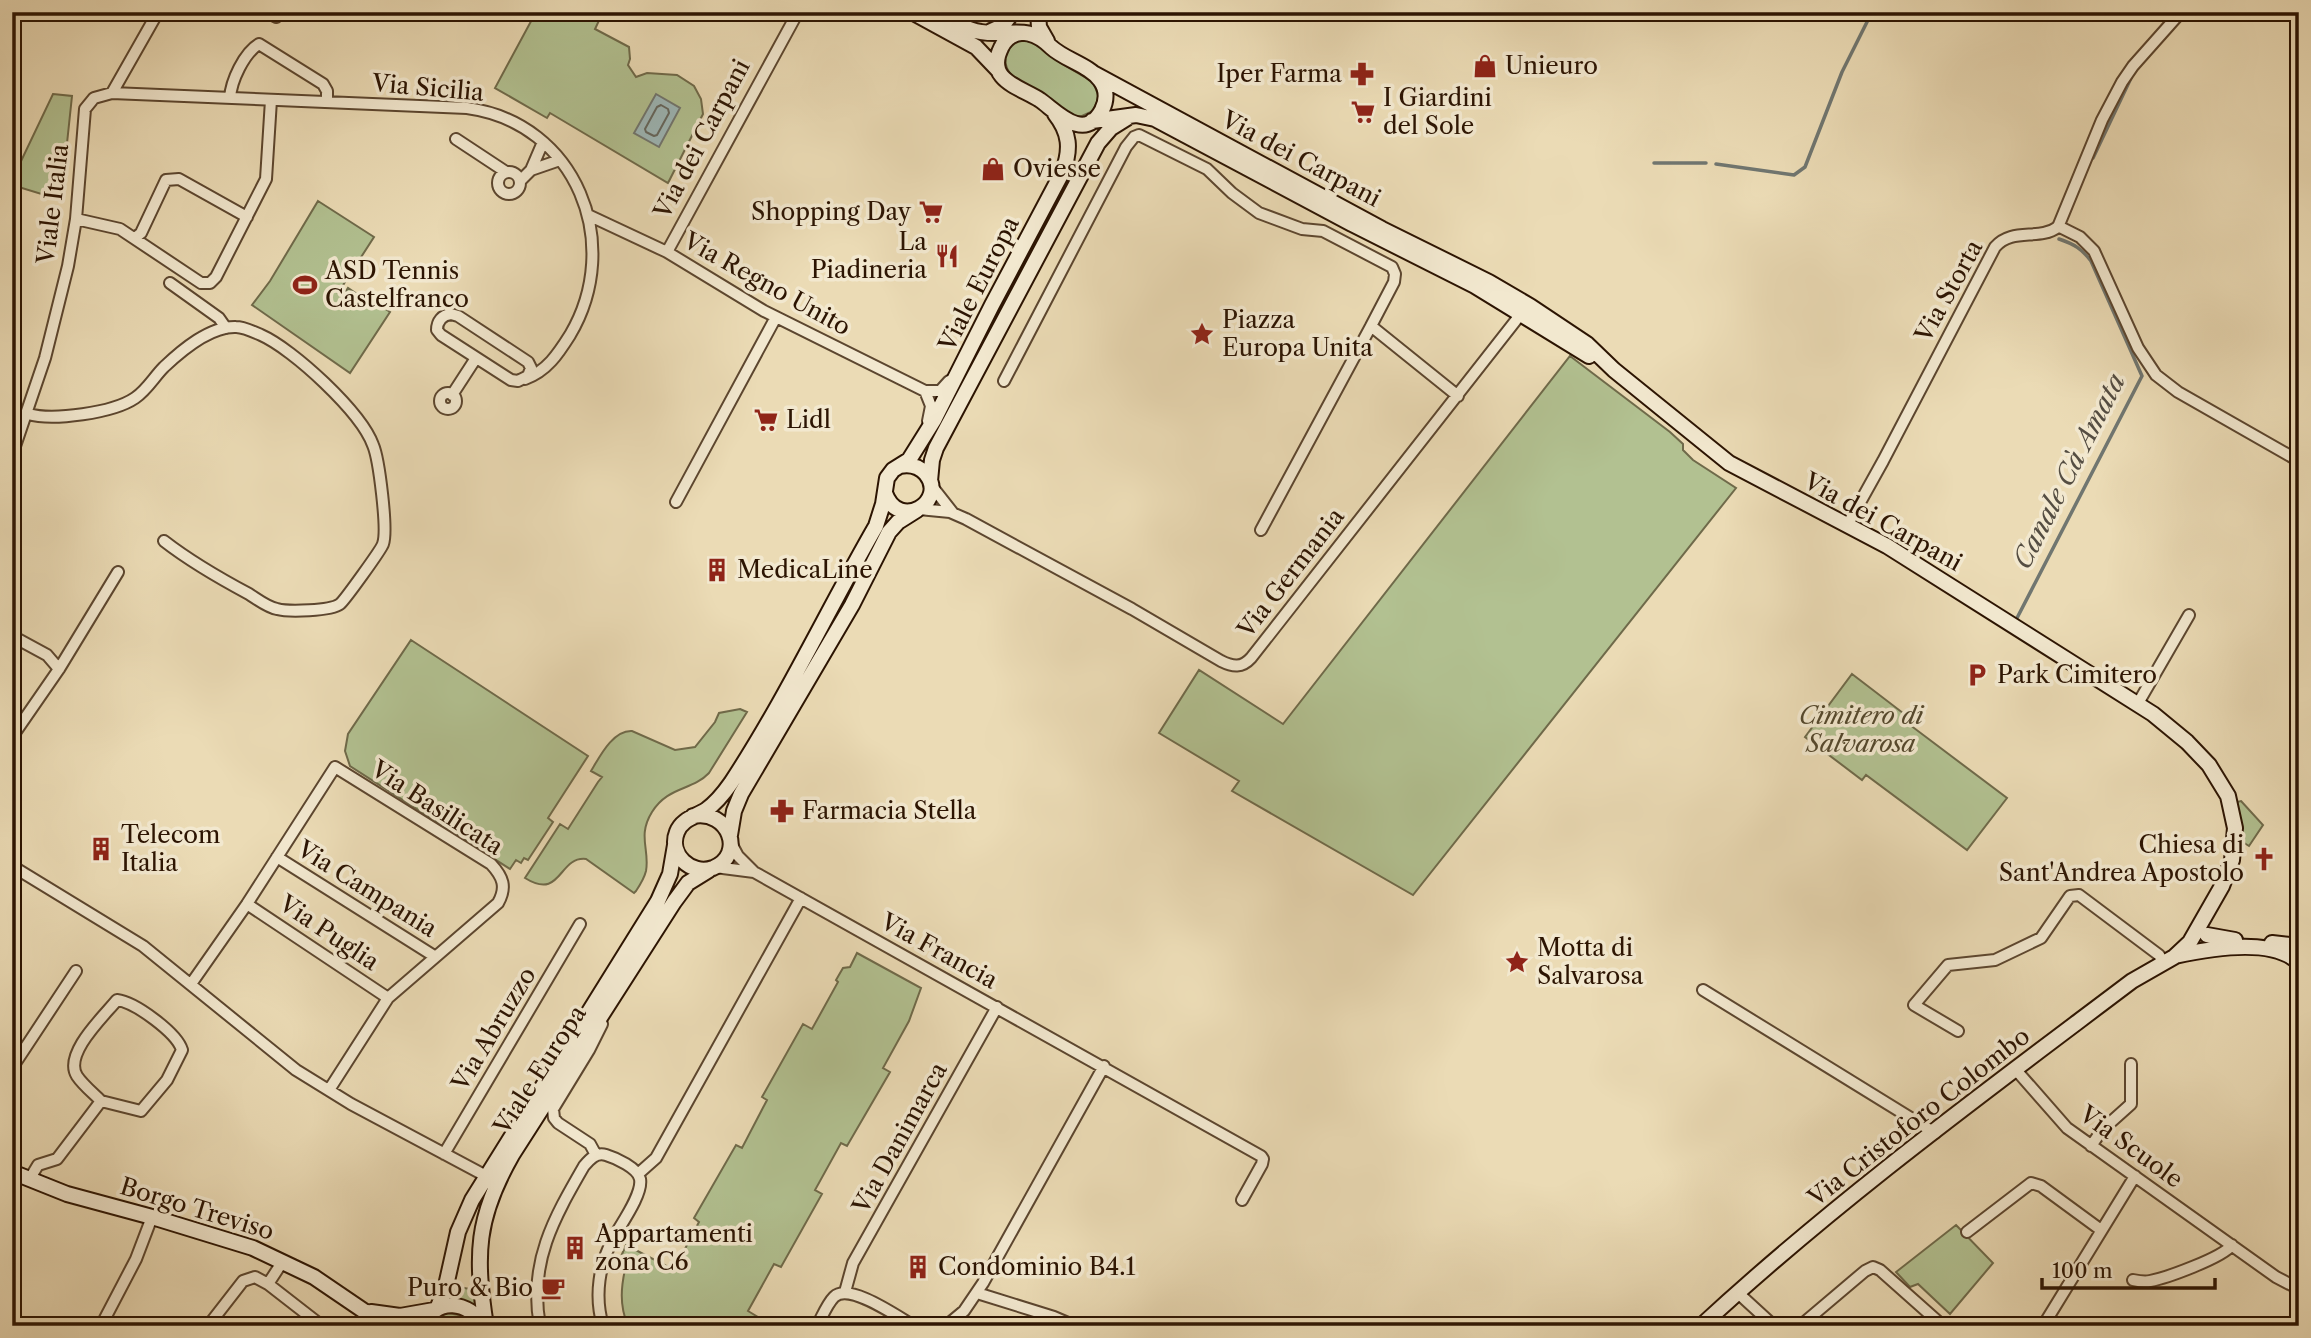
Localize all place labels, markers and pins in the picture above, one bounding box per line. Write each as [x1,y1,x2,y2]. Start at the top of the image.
place label: Unieuro [1505,51,1598,80]
shop icon: Unieuro [1471,52,1499,80]
place label: Iper Farma [1217,59,1342,88]
pharmacy icon: Iper Farma [1348,60,1376,88]
place label: I Giardini del Sole [1383,83,1492,140]
supermarket icon: I Giardini del Sole [1349,98,1377,126]
place label: Oviesse [1013,154,1101,183]
shop icon: Oviesse [979,155,1007,183]
place label: Shopping Day [751,197,912,226]
supermarket icon: Shopping Day [917,198,945,226]
place label: La Piadineria [811,227,927,284]
restaurant icon: La Piadineria [933,242,961,270]
place label: ASD Tennis Castelfranco [324,256,469,313]
sports icon: ASD Tennis Castelfranco [291,271,319,299]
place label: Piazza Europa Unita [1222,305,1373,362]
place icon: Piazza Europa Unita [1188,320,1216,348]
place label: Lidl [786,405,831,434]
supermarket icon: Lidl [752,406,780,434]
place label: MedicaLine [737,555,873,584]
building icon: MedicaLine [703,556,731,584]
place label: Park Cimitero [1997,660,2157,689]
parking icon: Park Cimitero [1963,661,1991,689]
place label: Farmacia Stella [802,796,977,825]
pharmacy icon: Farmacia Stella [768,797,796,825]
place label: Telecom Italia [121,820,220,877]
place label: Chiesa di Sant'Andrea Apostolo [1999,830,2244,887]
building icon: Telecom Italia [87,835,115,863]
church icon: Chiesa di Sant'Andrea Apostolo [2250,845,2278,873]
place label: Motta di Salvarosa [1537,933,1644,990]
place icon: Motta di Salvarosa [1503,948,1531,976]
place label: Appartamenti zona C6 [594,1219,753,1276]
building icon: Appartamenti zona C6 [561,1234,589,1262]
place label: Condominio B4.1 [938,1252,1136,1281]
building icon: Condominio B4.1 [904,1253,932,1281]
place label: Puro & Bio [407,1273,533,1302]
cafe icon: Puro & Bio [539,1274,567,1302]

